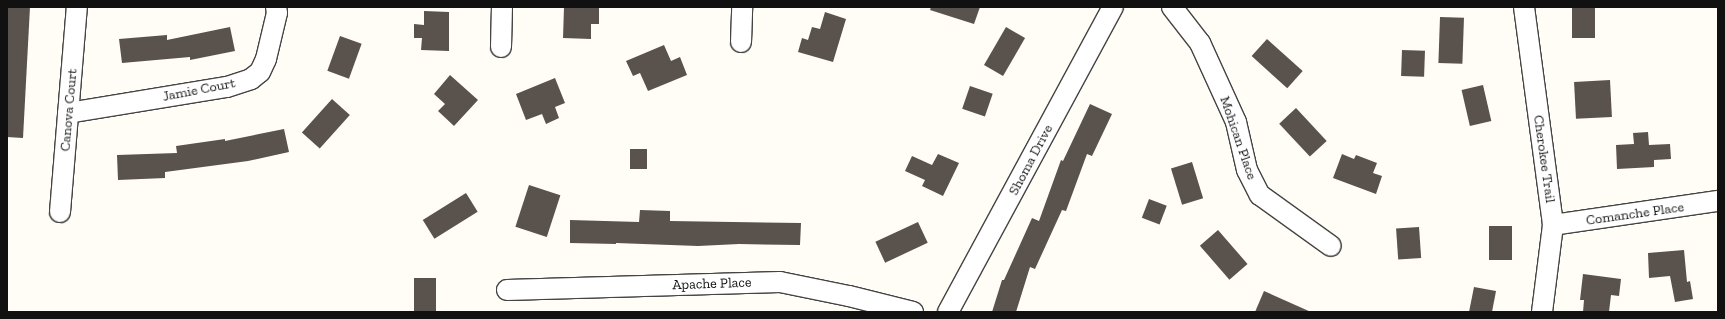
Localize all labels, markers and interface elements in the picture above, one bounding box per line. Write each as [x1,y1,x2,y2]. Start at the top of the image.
street label: Canova Court [57,68,81,152]
street label: Jamie Court [161,75,237,105]
street label: Mohican Place [1216,94,1260,182]
street label: Cherokee Trail [1530,114,1558,204]
street label: Shoma Drive [1005,122,1057,198]
street label: Comanche Place [1585,199,1685,229]
street label: Apache Place [672,274,752,294]

